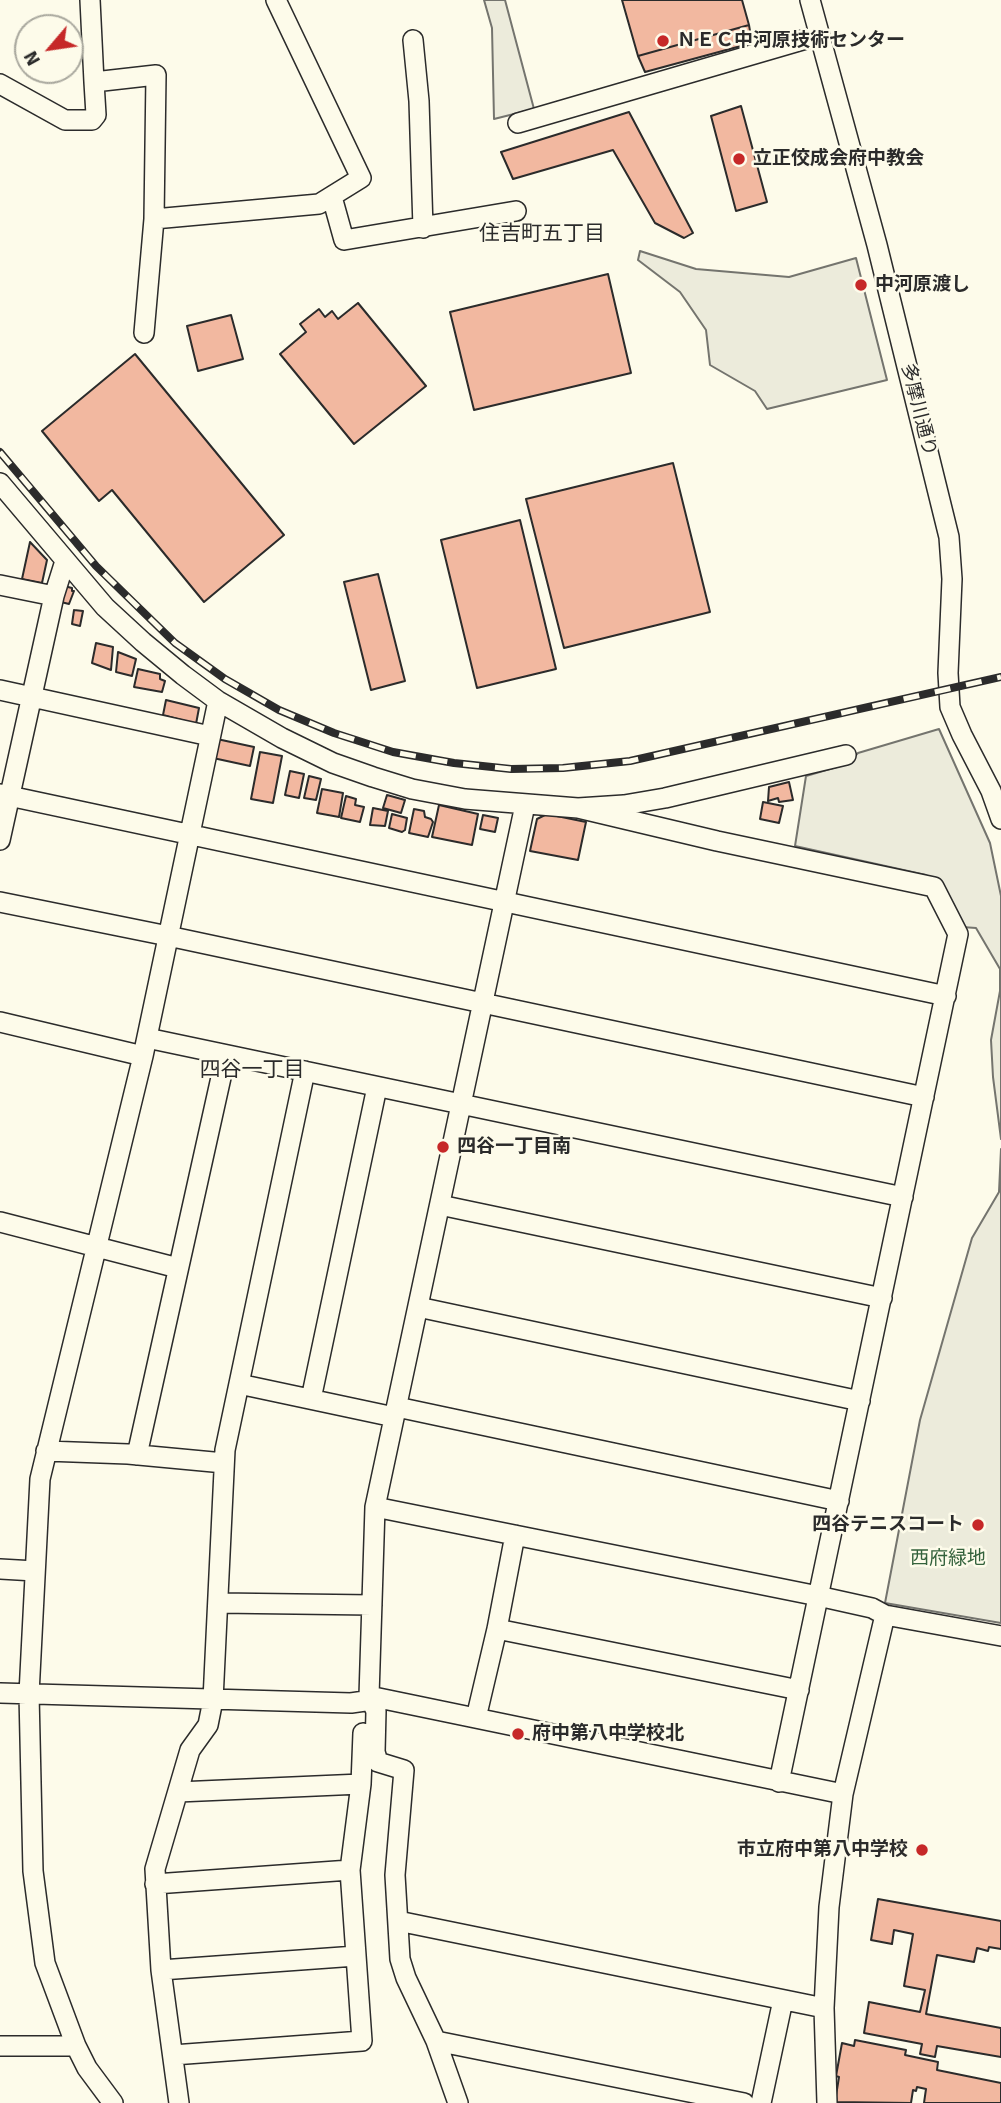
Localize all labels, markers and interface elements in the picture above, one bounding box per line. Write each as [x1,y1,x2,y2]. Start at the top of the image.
north arrow [14,14,84,84]
place label: ＮＥＣ中河原技術センター [677,30,905,52]
marker: ＮＥＣ中河原技術センター [655,33,671,49]
text: N [19,47,46,70]
place label: 立正佼成会府中教会 [753,148,924,170]
marker: 立正佼成会府中教会 [731,151,747,167]
district label: 住吉町五丁目 [479,221,605,247]
place label: 中河原渡し [875,274,970,296]
marker: 中河原渡し [853,277,869,293]
street label: 多摩川通り [895,361,941,459]
district label: 四谷一丁目 [200,1057,304,1083]
place label: 四谷一丁目南 [457,1136,571,1158]
marker: 四谷一丁目南 [435,1139,451,1155]
place label: 四谷テニスコート [812,1514,964,1536]
marker: 四谷テニスコート [970,1517,986,1533]
park label: 西府緑地 [910,1548,986,1570]
place label: 府中第八中学校北 [532,1723,684,1745]
marker: 府中第八中学校北 [510,1726,526,1742]
place label: 市立府中第八中学校 [737,1839,908,1861]
marker: 市立府中第八中学校 [914,1842,930,1858]

